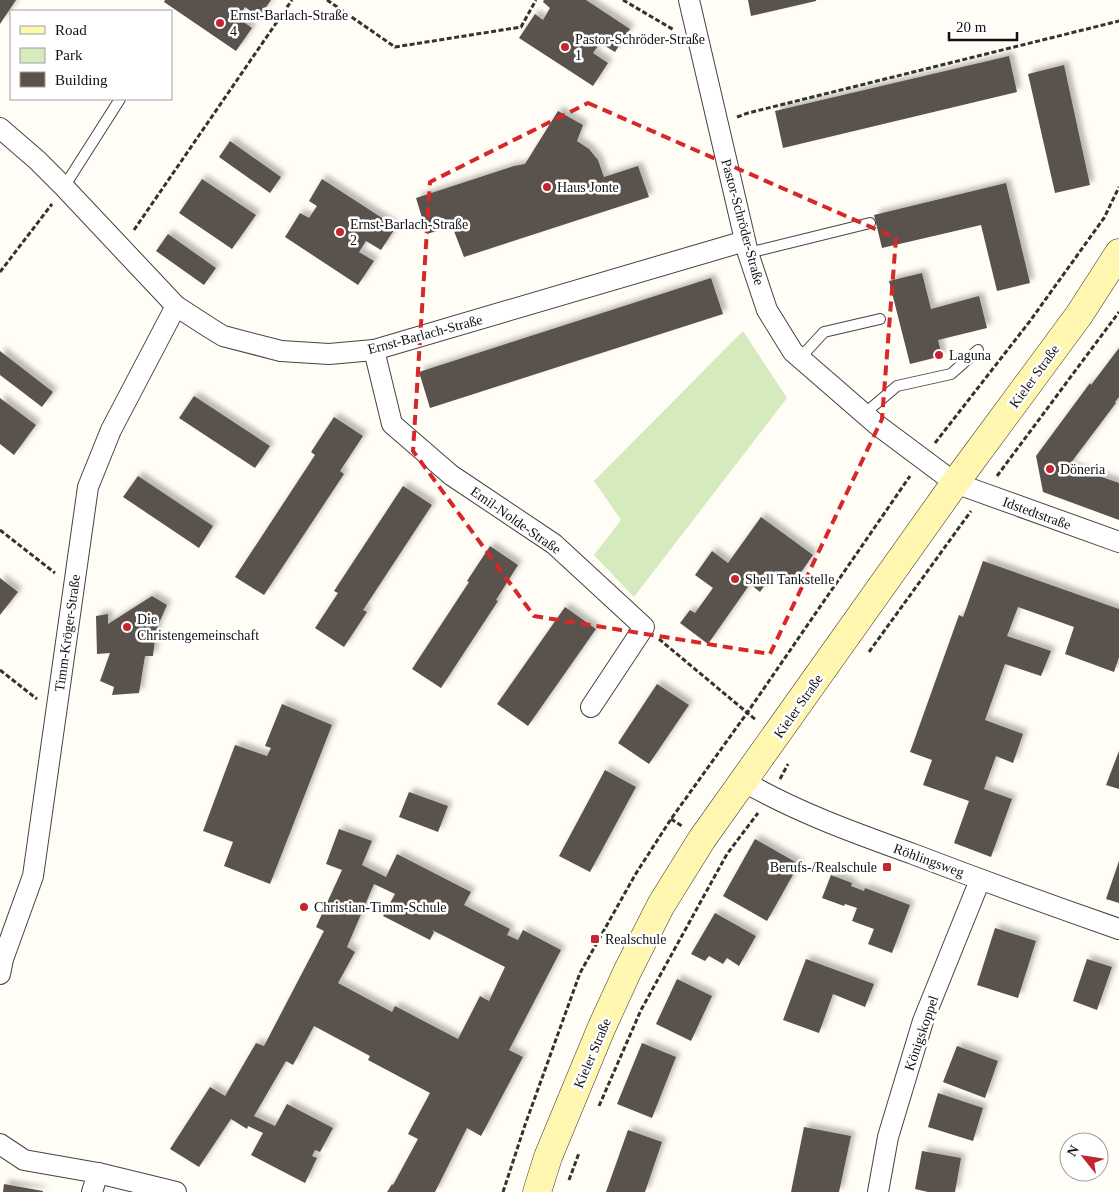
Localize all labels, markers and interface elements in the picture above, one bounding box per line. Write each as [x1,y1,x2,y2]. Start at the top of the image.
place label: Ernst-Barlach-Straße 4 [230,8,348,39]
legend [10,10,172,100]
scale bar [949,10,1016,42]
marker: Ernst-Barlach-Straße 4 [214,17,226,29]
text: 20 m [956,19,987,35]
text: Road [55,22,87,38]
place label: Pastor-Schröder-Straße 1 [575,32,705,63]
marker: Pastor-Schröder-Straße 1 [559,41,571,53]
text: Park [55,47,83,63]
text: Building [55,72,108,88]
street label: Pastor-Schröder-Straße [718,157,767,287]
place label: Haus Jonte [557,180,619,195]
marker: Haus Jonte [541,181,553,193]
place label: Ernst-Barlach-Straße 2 [350,217,468,248]
marker: Ernst-Barlach-Straße 2 [334,226,346,238]
street label: Ernst-Barlach-Straße [366,312,484,357]
street label: Kieler Straße [1007,342,1062,411]
place label: Laguna [949,348,992,363]
marker: Laguna [933,349,945,361]
place label: Döneria [1060,462,1106,477]
marker: Döneria [1044,463,1056,475]
street label: Emil-Nolde-Straße [468,484,564,557]
street label: Idstedtstraße [1001,494,1073,533]
place label: Shell Tankstelle [745,572,834,587]
marker: Shell Tankstelle [729,573,741,585]
street label: Timm-Kröger-Straße [52,574,83,693]
place label: Die Christengemeinschaft [137,612,259,643]
marker: Die Christengemeinschaft [121,621,133,633]
street label: Kieler Straße [771,672,826,741]
street label: Röhlingsweg [892,841,966,880]
place label: Berufs-/Realschule [770,860,877,875]
marker: Berufs-/Realschule [881,861,893,873]
place label: Christian-Timm-Schule [314,900,447,915]
marker: Christian-Timm-Schule [298,901,310,913]
place label: Realschule [605,932,666,947]
marker: Realschule [589,933,601,945]
street label: Königskoppel [902,993,941,1073]
street label: Kieler Straße [571,1016,614,1090]
north arrow [1059,1132,1109,1182]
text: N [1064,1143,1082,1159]

